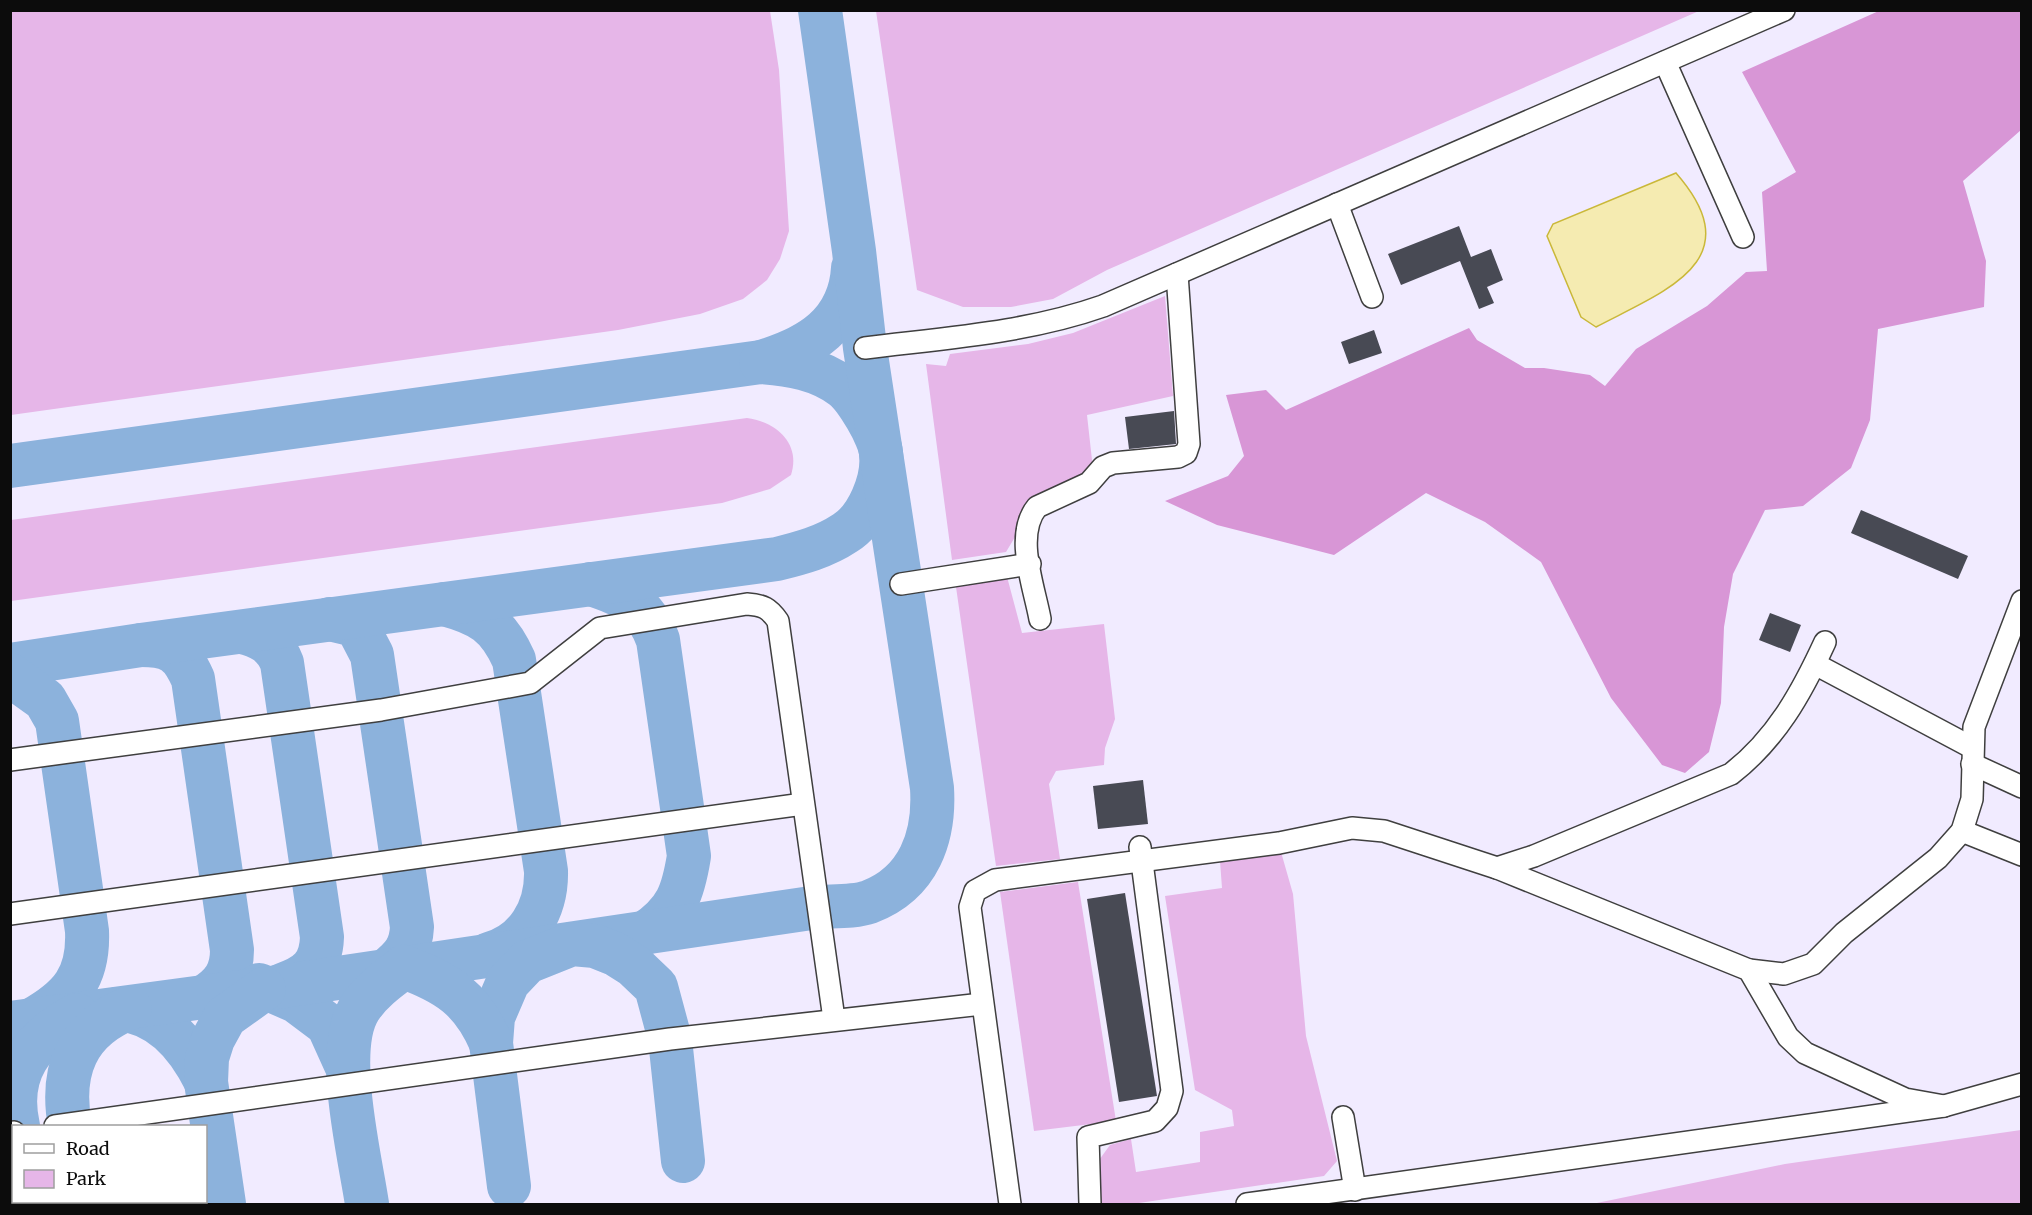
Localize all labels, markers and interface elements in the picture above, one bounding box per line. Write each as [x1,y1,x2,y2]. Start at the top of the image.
legend [12,1125,207,1203]
text: Road [66,1137,110,1160]
text: Park [66,1167,107,1190]

